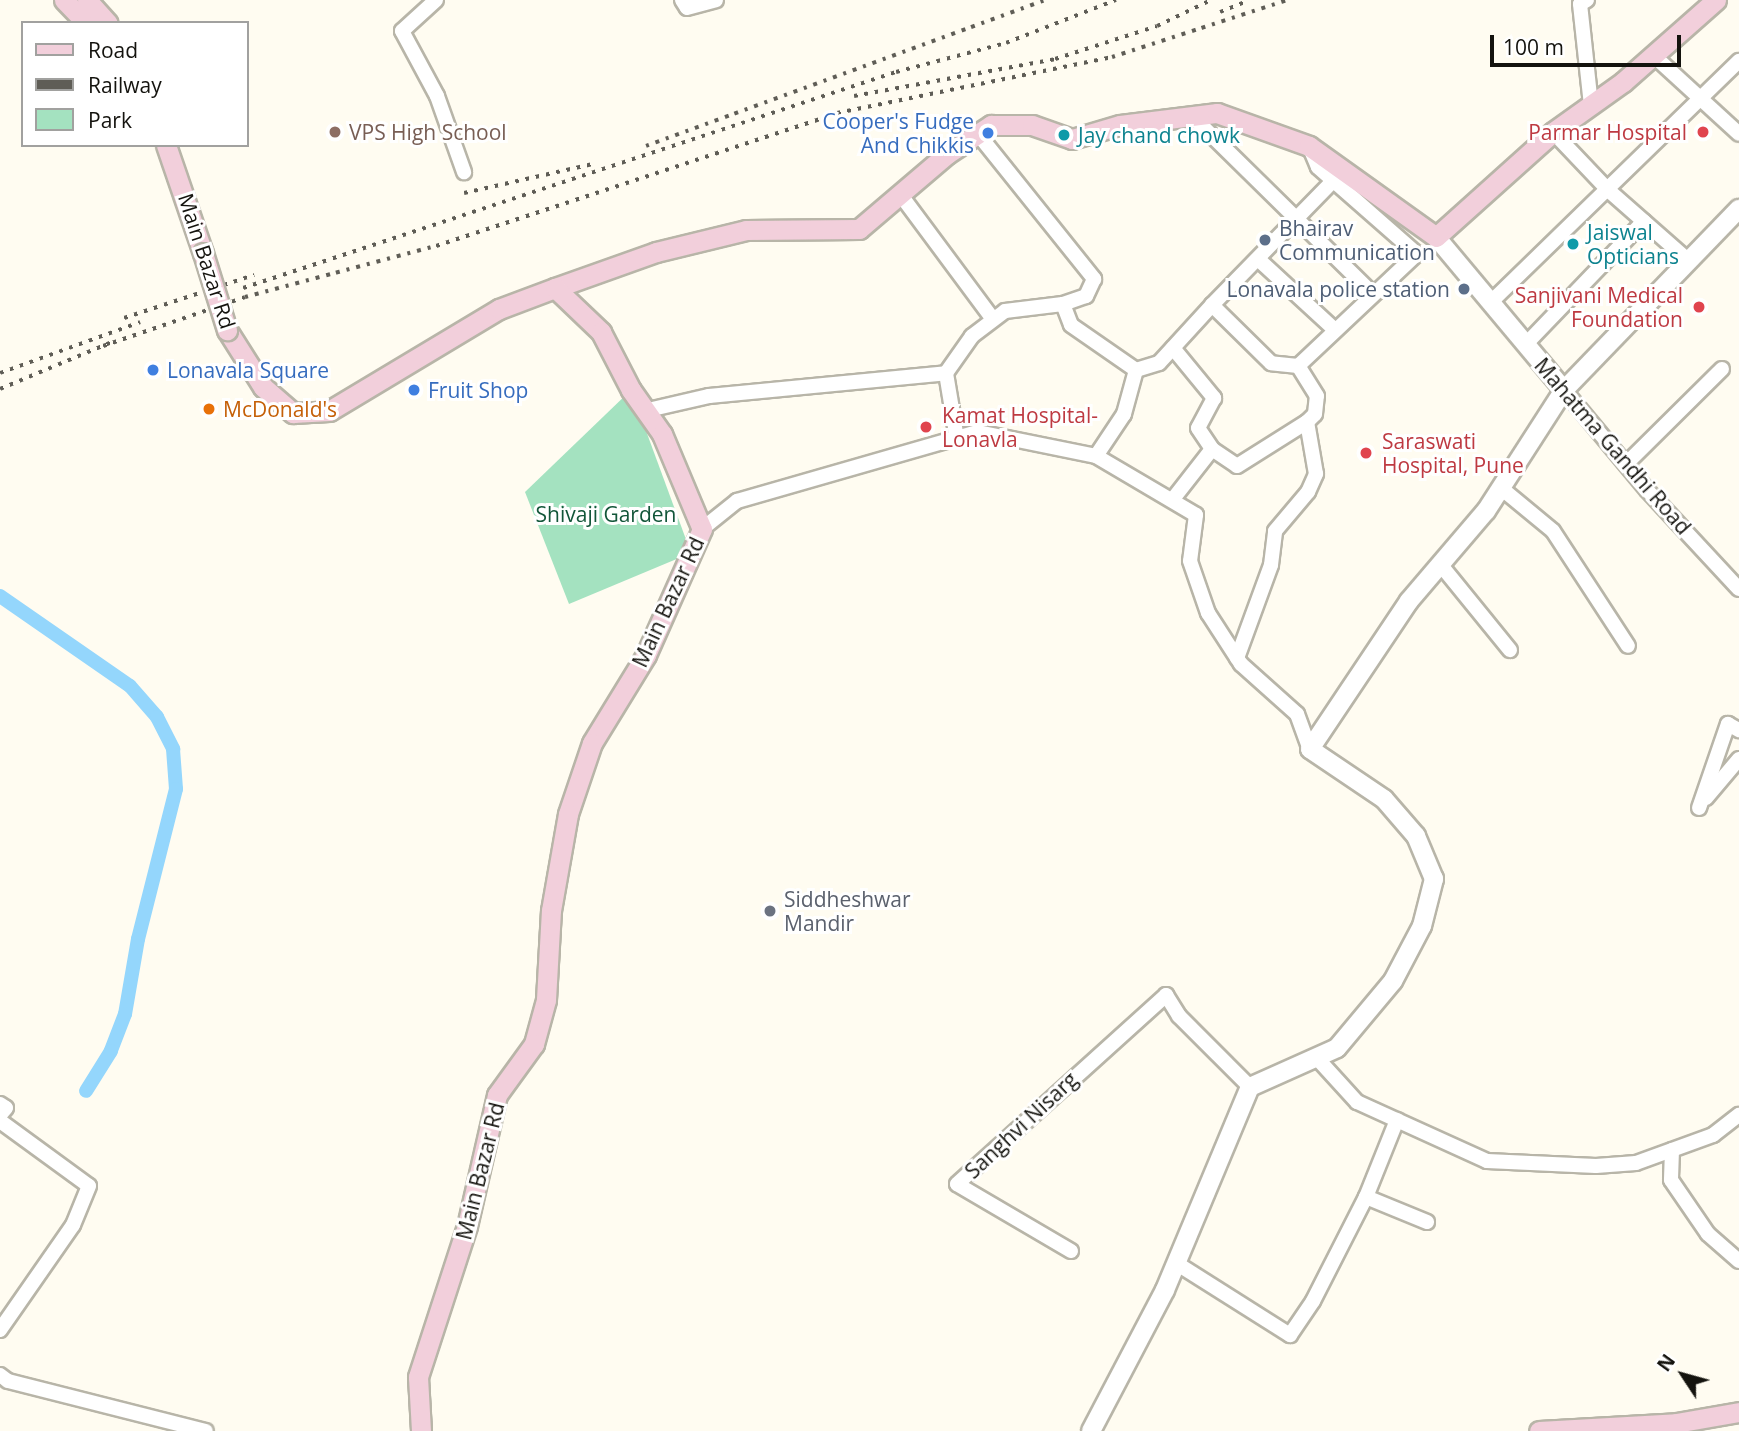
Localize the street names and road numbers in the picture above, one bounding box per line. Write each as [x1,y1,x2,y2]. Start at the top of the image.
street label: Main Bazar Rd [173,190,241,332]
street label: Mahatma Gandhi Road [1529,353,1697,539]
street label: Main Bazar Rd [627,533,709,671]
street label: Sanghvi Nisarg [960,1067,1082,1183]
street label: Main Bazar Rd [451,1100,509,1242]

